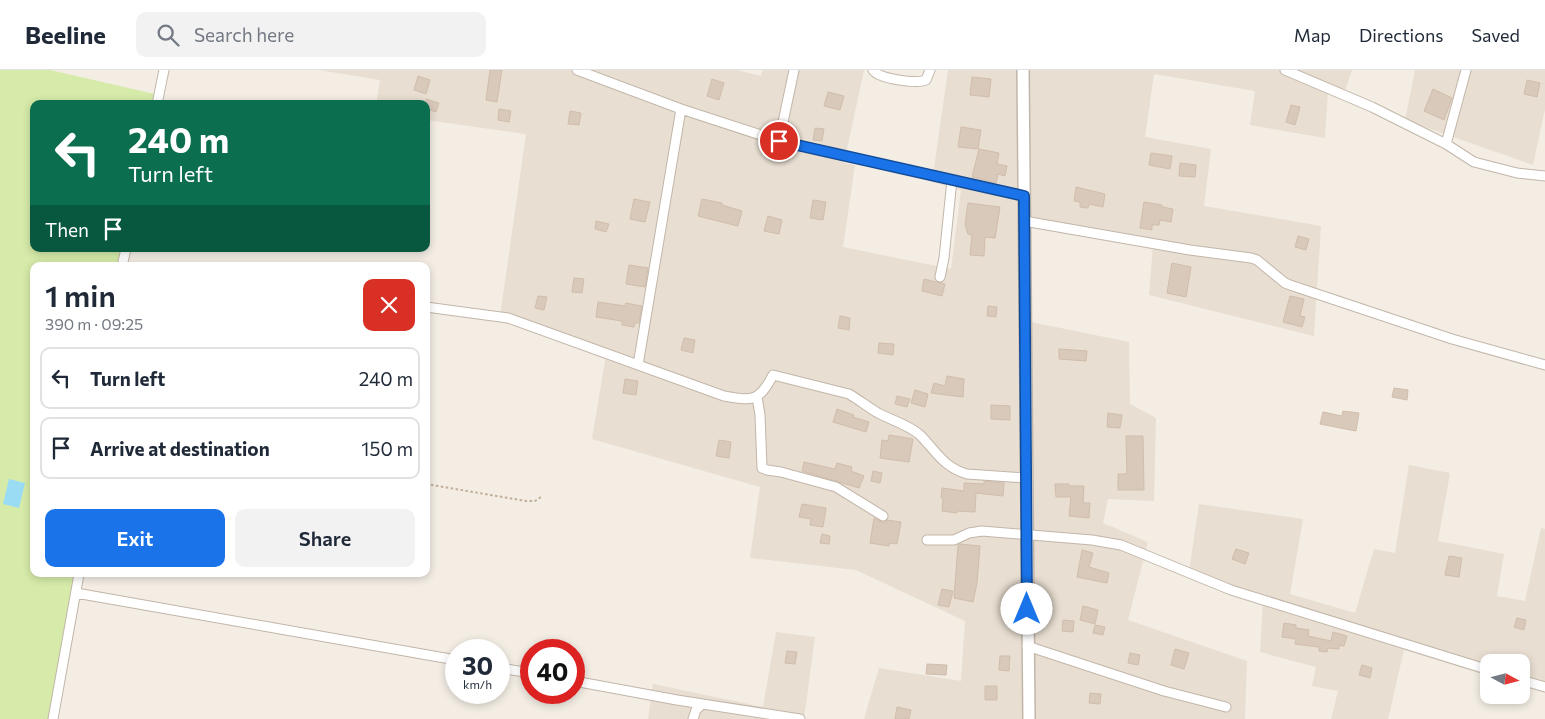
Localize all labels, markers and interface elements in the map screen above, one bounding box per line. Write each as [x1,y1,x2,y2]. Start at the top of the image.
search box [136,12,486,57]
text: Beeline [25,20,106,49]
icon: search [154,21,182,49]
text: Search here [194,23,294,46]
text: Map [1294,24,1331,46]
text: Directions [1359,24,1443,46]
text: Saved [1471,24,1520,46]
text: 240 m [128,117,229,160]
icon: left [45,120,110,185]
pin [758,120,800,162]
icon: arrive [765,127,793,155]
text: Turn left [128,160,213,187]
icon: arrive [99,215,127,243]
text: Then [45,218,89,241]
text: 1 min [45,276,116,313]
button: close [363,279,415,331]
text: 390 m · 09:25 [45,314,143,333]
icon: left [47,364,75,392]
text: Turn left [90,367,165,390]
text: 240 m [359,367,413,390]
icon: arrive [47,434,75,462]
text: Arrive at destination [90,437,270,460]
text: 150 m [361,437,413,460]
button: Exit [45,509,225,567]
button: Share [235,509,415,567]
position arrow [1000,582,1052,634]
speed limit sign: 40 [520,639,585,704]
text: 30 [462,650,493,680]
north arrow [1480,654,1530,704]
map controls [1480,654,1530,704]
text: km/h [463,677,492,691]

